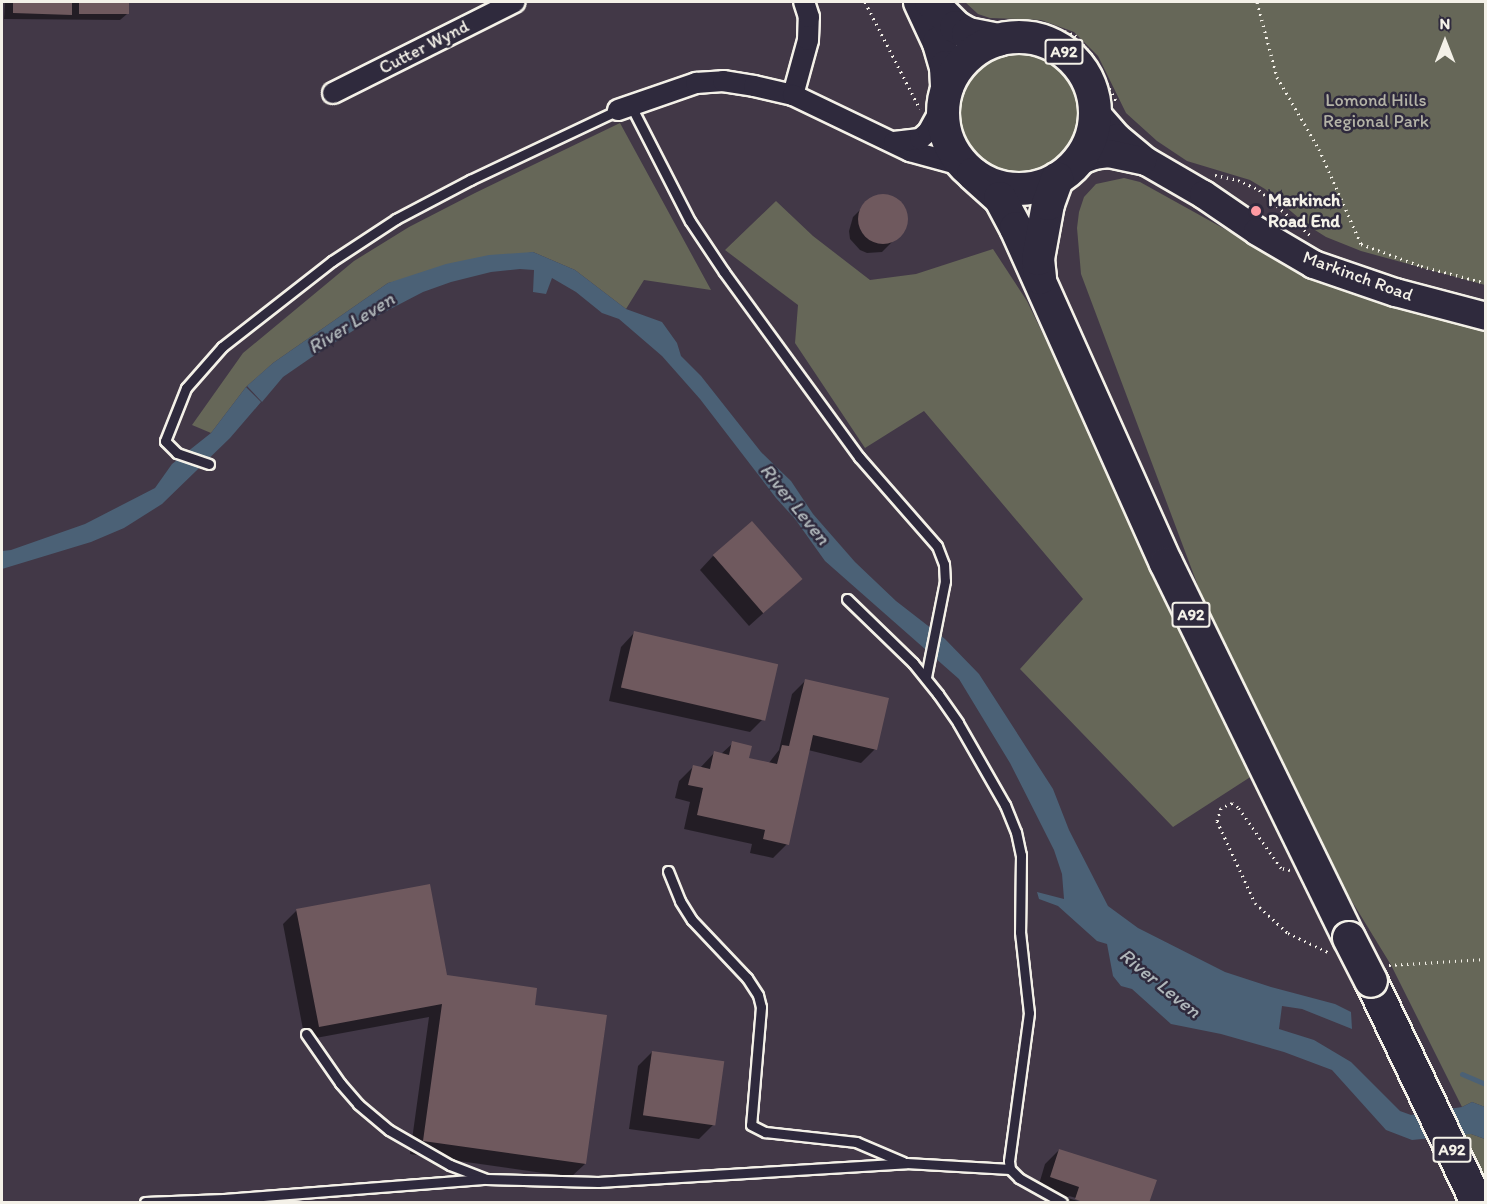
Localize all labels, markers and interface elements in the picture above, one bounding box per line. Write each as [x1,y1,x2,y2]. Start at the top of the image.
north arrow [1415,12,1475,72]
text: N [1440,14,1450,33]
street label: Cutter Wynd [376,15,472,79]
road number: A92 [1043,39,1085,65]
park label: Lomond Hills Regional Park [1323,90,1429,132]
place label: Markinch Road End [1268,190,1340,232]
marker: Markinch Road End [1249,204,1263,218]
street label: Markinch Road [1300,246,1416,306]
water label: River Leven [303,287,399,359]
water label: River Leven [755,459,835,549]
road number: A92 [1170,602,1212,628]
water label: River Leven [1115,943,1205,1023]
road number: A92 [1431,1137,1473,1163]

